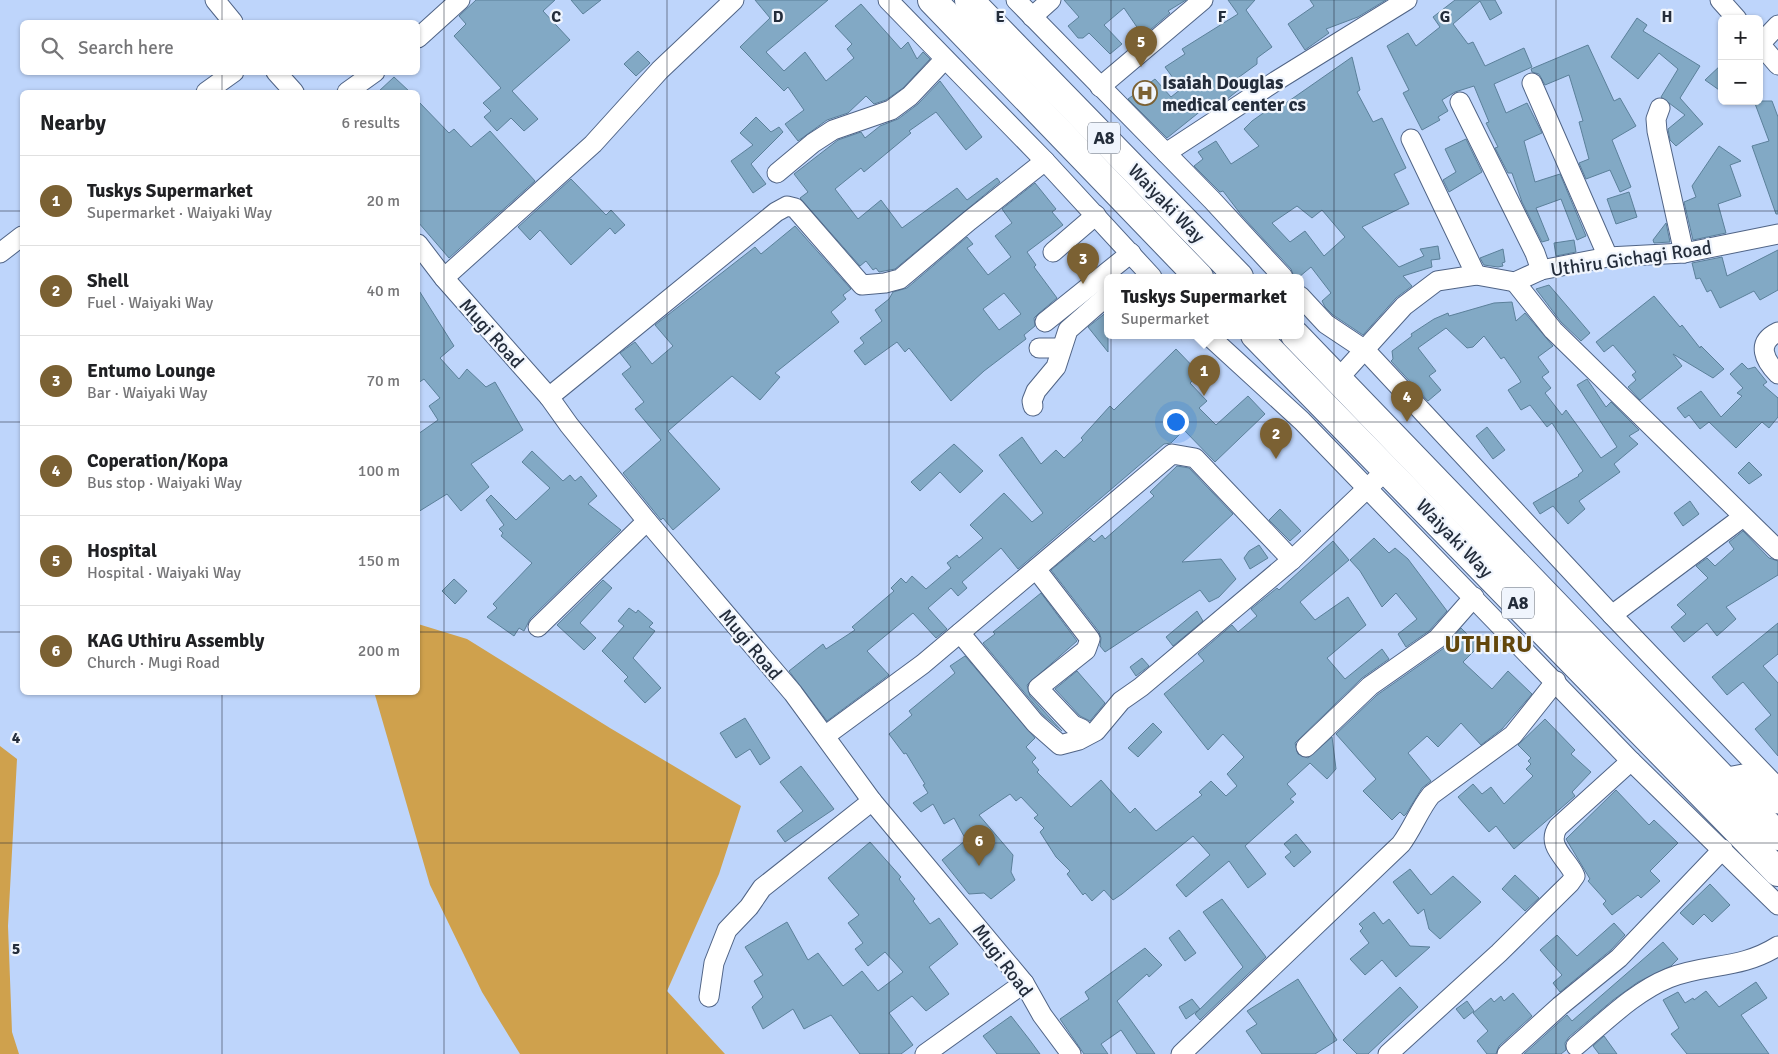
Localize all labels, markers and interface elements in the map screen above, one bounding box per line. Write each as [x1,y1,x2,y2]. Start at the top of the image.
text: C [551,7,561,27]
text: D [773,7,784,27]
text: E [995,7,1005,27]
text: F [1218,7,1227,27]
text: G [1440,7,1450,27]
text: H [1662,7,1672,27]
map controls [1718,15,1763,105]
button: + [1718,15,1763,60]
search box [20,20,420,75]
pin: 5 [1125,26,1157,67]
icon: search [38,34,66,62]
text: Search here [78,36,174,60]
button: − [1718,60,1763,105]
place label: Isaiah Douglas medical center cs [1162,71,1306,117]
hospital icon: Isaiah Douglas medical center cs [1132,80,1158,106]
text: Nearby [40,110,106,136]
text: 6 results [341,113,400,133]
road number: A8 [1088,122,1120,154]
street label: Waiyaki Way [1123,159,1210,248]
text: Tuskys Supermarket [87,179,253,203]
text: 1 [52,191,60,211]
text: 20 m [366,191,400,211]
text: Supermarket · Waiyaki Way [87,203,272,223]
street label: Uthiru Gichagi Road [1549,236,1713,282]
pin: 3 [1067,243,1099,284]
text: Shell [87,269,129,293]
popup [1104,274,1304,339]
text: 2 [52,281,60,301]
text: 40 m [366,281,400,301]
text: Tuskys Supermarket [1121,285,1287,309]
text: Fuel · Waiyaki Way [87,293,213,313]
street label: Mugi Road [454,294,529,374]
text: Supermarket [1121,309,1209,329]
pin: 1 [1188,355,1220,396]
text: Entumo Lounge [87,359,215,383]
text: 3 [52,371,60,391]
text: 70 m [366,371,400,391]
pin: 4 [1391,381,1423,422]
text: Bar · Waiyaki Way [87,383,208,403]
your location [1163,409,1189,435]
pin: 2 [1260,418,1292,459]
text: Coperation/Kopa [87,449,228,473]
text: 4 [52,461,60,481]
text: 100 m [358,461,400,481]
text: Bus stop · Waiyaki Way [87,473,242,493]
street label: Waiyaki Way [1411,494,1498,583]
text: Hospital [87,539,157,563]
text: 5 [52,551,60,571]
text: 150 m [358,551,400,571]
text: Hospital · Waiyaki Way [87,563,241,583]
road number: A8 [1502,588,1534,618]
street label: Mugi Road [713,604,787,685]
text: KAG Uthiru Assembly [87,629,264,653]
district label: UTHIRU [1444,629,1534,659]
text: 6 [52,641,60,661]
text: 200 m [358,641,400,661]
text: Church · Mugi Road [87,653,220,673]
text: 4 [12,728,21,748]
pin: 6 [963,825,995,866]
street label: Mugi Road [967,919,1038,1002]
text: 5 [12,939,20,959]

